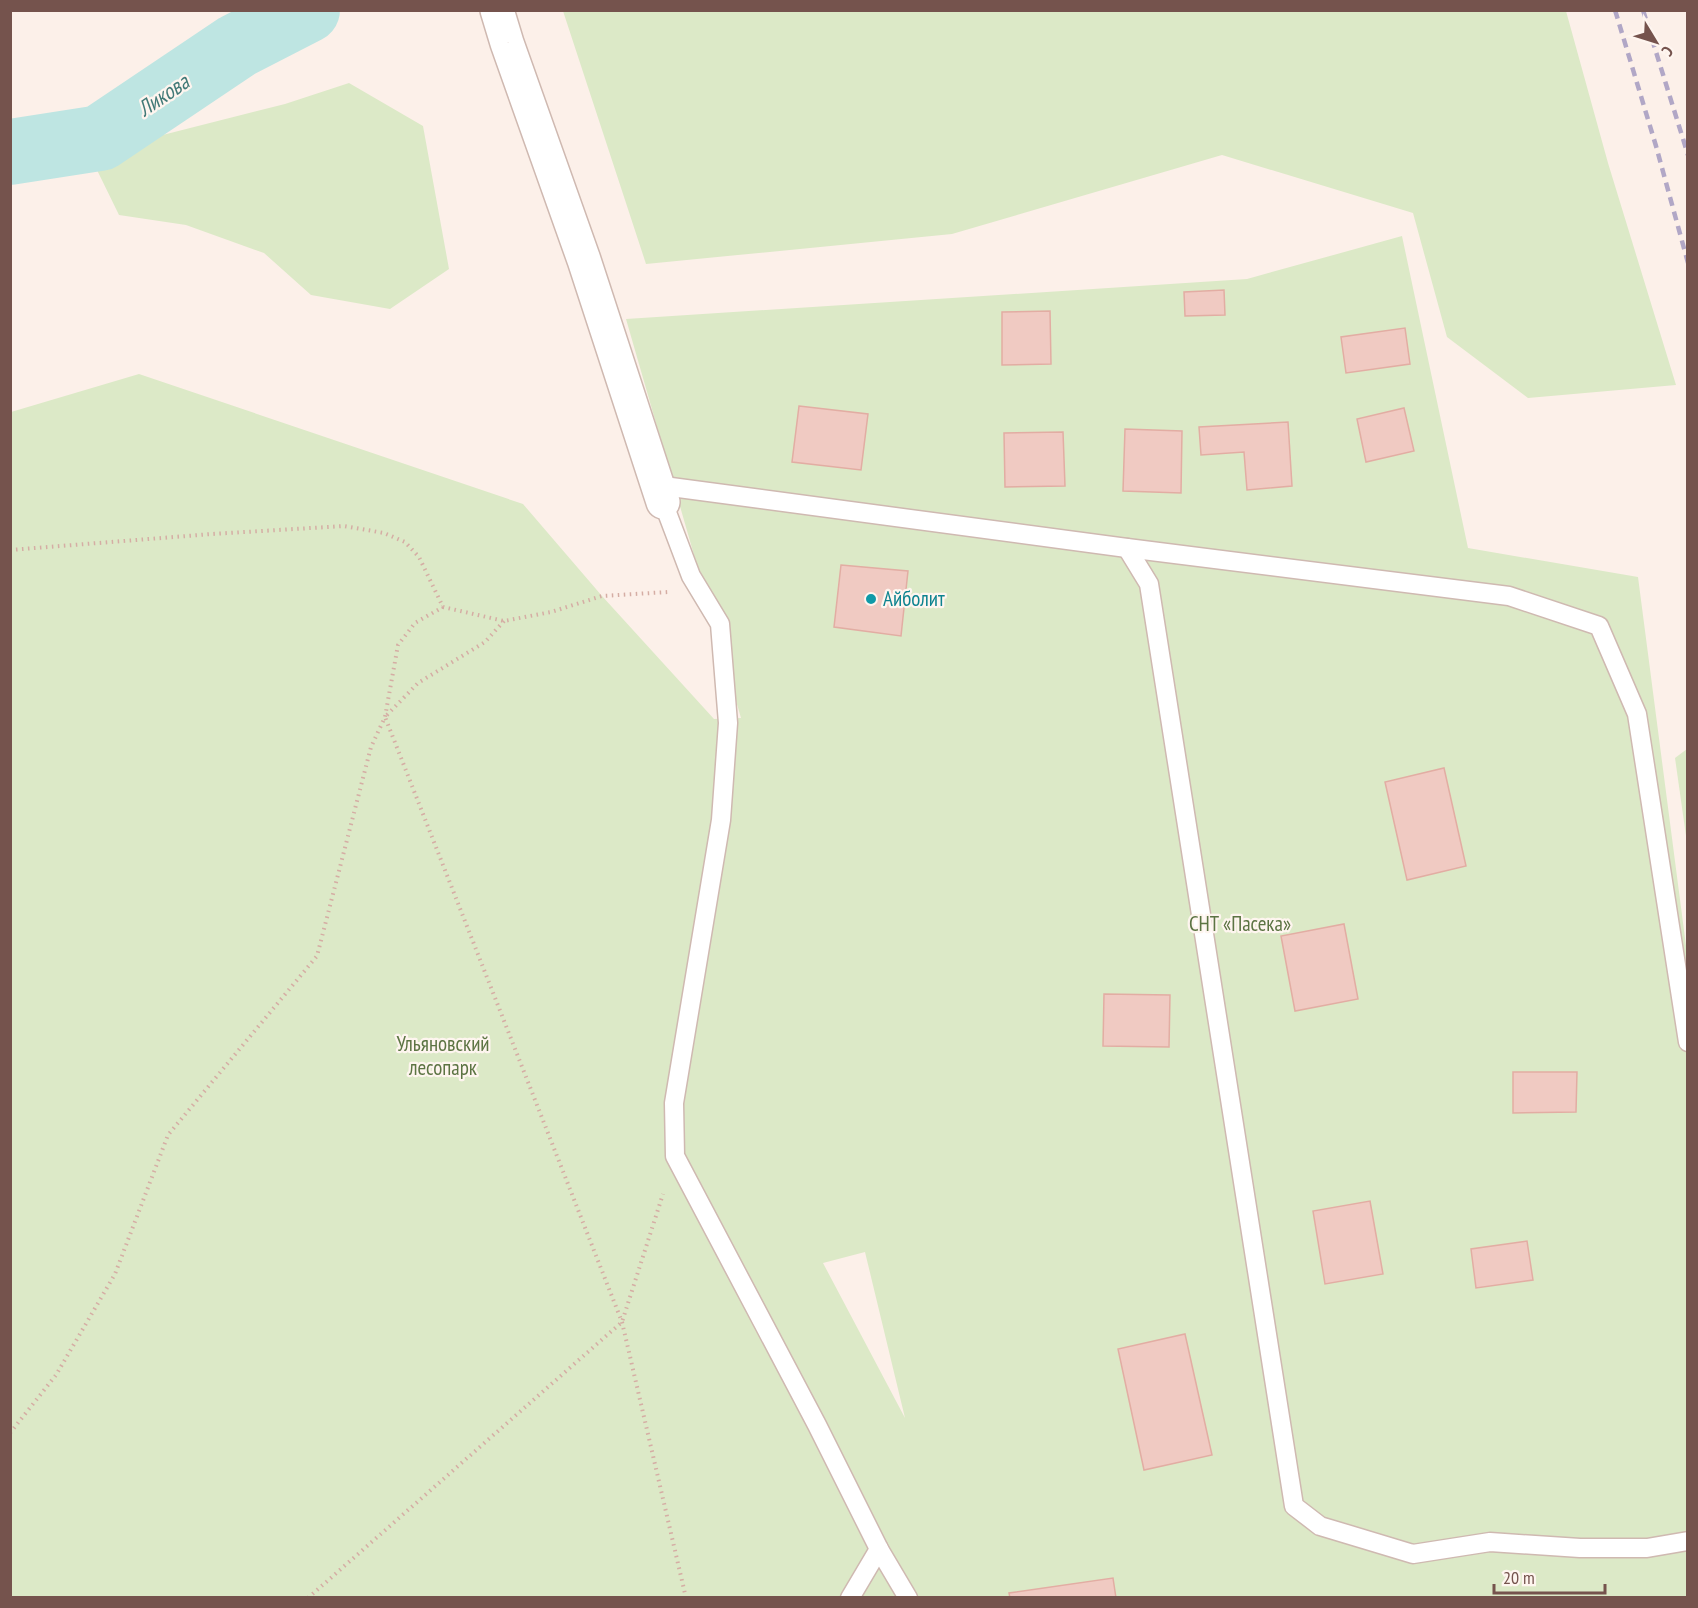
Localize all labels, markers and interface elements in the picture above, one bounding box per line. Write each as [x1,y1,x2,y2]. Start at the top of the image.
north arrow [1626,12,1686,72]
text: С [1657,42,1678,61]
water label: Ликова [131,67,195,123]
place label: Айболит [883,585,945,612]
marker: Айболит [864,592,878,606]
park label: СНТ «Пасека» [1189,910,1291,937]
park label: Ульяновский лесопарк [396,1030,490,1081]
scale bar [1494,1557,1605,1595]
text: 20 m [1503,1566,1535,1589]

